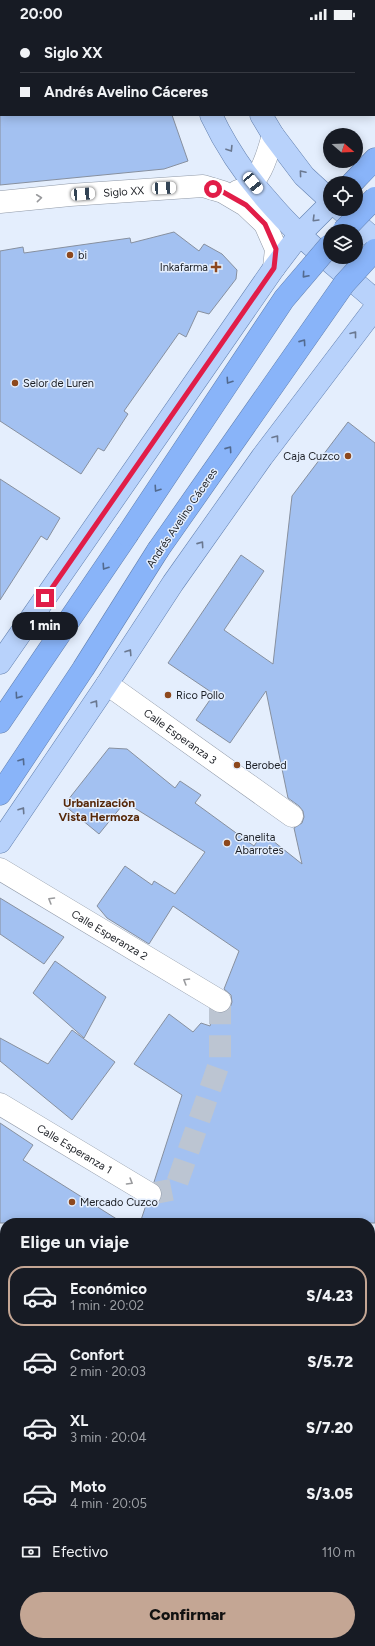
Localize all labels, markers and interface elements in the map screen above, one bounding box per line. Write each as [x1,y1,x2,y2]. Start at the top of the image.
text: 20:00 [20,5,62,23]
text: Siglo XX [44,44,102,62]
text: Andrés Avelino Cáceres [44,83,208,101]
north arrow [323,128,363,168]
map controls [323,128,363,264]
one-way arrow [225,145,233,152]
car [241,170,265,196]
one-way arrow [300,170,307,177]
button: locate [323,176,363,216]
route start [204,180,222,198]
car [152,181,176,195]
street label: Siglo XX [103,183,145,199]
car [71,187,95,201]
one-way arrow [36,194,42,203]
one-way arrow [312,214,320,222]
button: layers [323,224,363,264]
place label: bi [78,249,87,262]
marker: bi [65,250,75,260]
place label: Inkafarma [160,261,208,274]
marker: Inkafarma [211,262,221,272]
one-way arrow [302,270,309,278]
one-way arrow [350,331,357,338]
one-way arrow [298,340,305,347]
place label: Selor de Luren [23,377,94,390]
one-way arrow [226,377,234,384]
marker: Selor de Luren [10,378,20,388]
one-way arrow [271,435,278,442]
one-way arrow [224,446,232,453]
place label: Caja Cuzco [283,450,340,463]
marker: Caja Cuzco [343,451,353,461]
street label: Andrés Avelino Cáceres [144,466,220,570]
one-way arrow [154,485,162,492]
one-way arrow [196,541,203,548]
one-way arrow [102,563,110,570]
route end [36,589,54,607]
callout: 1 min [12,612,78,640]
text: 1 min [29,618,61,633]
one-way arrow [124,649,131,656]
place label: Rico Pollo [176,689,224,702]
marker: Rico Pollo [163,690,173,700]
one-way arrow [15,692,23,699]
one-way arrow [90,700,97,707]
street label: Calle Esperanza 3 [141,706,219,767]
one-way arrow [17,758,25,765]
place label: Berobed [245,759,287,772]
marker: Berobed [232,760,242,770]
district label: Urbanización Vista Hermoza [58,796,140,824]
one-way arrow [17,807,25,814]
place label: Canelita Abarrotes [235,831,284,857]
marker: Canelita Abarrotes [222,838,232,848]
one-way arrow [48,897,55,904]
street label: Calle Esperanza 2 [69,907,150,963]
one-way arrow [183,978,190,985]
street label: Calle Esperanza 1 [35,1121,114,1176]
one-way arrow [126,1177,133,1184]
place label: Mercado Cuzco [80,1196,158,1209]
marker: Mercado Cuzco [67,1197,77,1207]
text: Elige un viaje [20,1231,129,1253]
icon: car [22,1278,58,1314]
text: Económico [70,1280,147,1298]
text: S/4.23 [306,1287,353,1305]
text: 1 min · 20:02 [70,1298,144,1313]
icon: car [22,1344,58,1380]
text: Confort [70,1346,124,1364]
text: S/5.72 [307,1353,353,1371]
text: 2 min · 20:03 [70,1364,146,1379]
icon: car [22,1410,58,1446]
text: XL [70,1412,88,1430]
text: S/7.20 [306,1419,353,1437]
text: 3 min · 20:04 [70,1430,147,1445]
icon: car [22,1476,58,1512]
text: Moto [70,1478,106,1496]
text: S/3.05 [306,1485,353,1503]
text: 4 min · 20:05 [70,1496,147,1511]
icon: cash [20,1541,42,1563]
text: Efectivo [52,1543,108,1561]
text: 110 m [322,1545,355,1560]
button: Confirmar [20,1592,355,1638]

